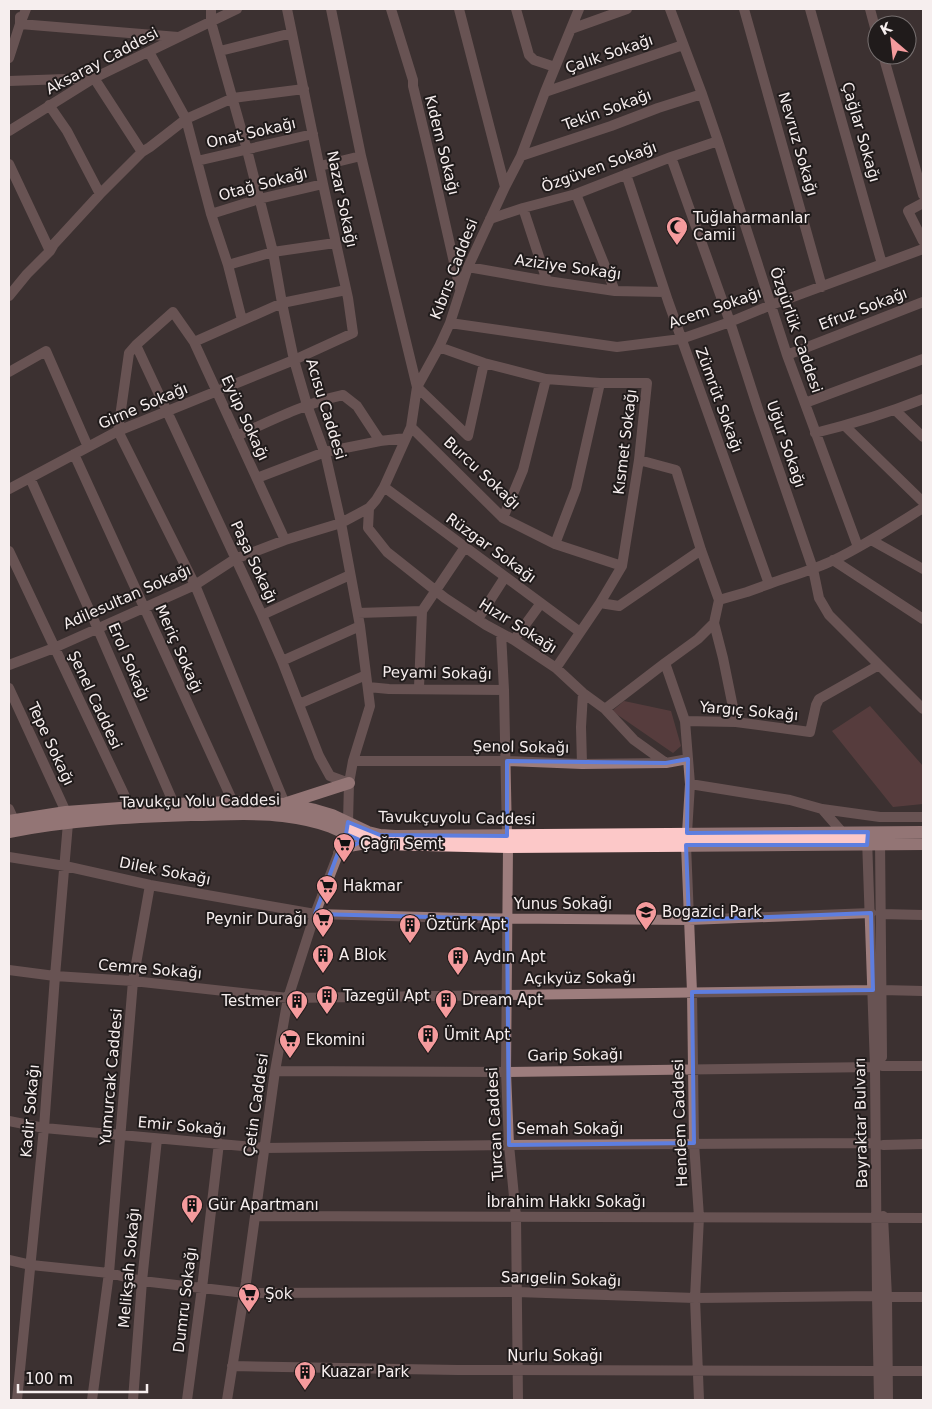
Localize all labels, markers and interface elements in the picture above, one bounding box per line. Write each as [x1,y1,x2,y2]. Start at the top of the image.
north arrow [867,15,917,65]
text: K [877,18,895,38]
street label: Aksaray Caddesi [43,24,161,98]
street label: Çalık Sokağı [563,31,655,77]
street label: Çağlar Sokağı [838,80,884,184]
street label: Tekin Sokağı [559,86,654,135]
street label: Nevruz Sokağı [775,90,821,198]
street label: Kıdem Sokağı [421,93,463,197]
street label: Onat Sokağı [205,114,297,152]
street label: Özgüven Sokağı [539,137,659,196]
street label: Nazar Sokağı [323,149,361,249]
street label: Otağ Sokağı [217,164,309,204]
place label: Tuğlaharmanlar Camii [692,209,811,244]
mosque icon: Tuğlaharmanlar Camii [665,215,689,246]
street label: Kıbrıs Caddesi [427,216,481,322]
street label: Aziziye Sokağı [514,251,622,283]
street label: Özgürlük Caddesi [766,264,827,395]
street label: Acem Sokağı [666,284,764,332]
street label: Efruz Sokağı [816,284,910,334]
street label: Zümrüt Sokağı [692,345,746,455]
street label: Acısu Caddesi [302,356,350,462]
street label: Eyüp Sokağı [217,372,273,464]
street label: Girne Sokağı [96,379,190,433]
street label: Kısmet Sokağı [610,388,640,496]
street label: Uğur Sokağı [763,398,809,490]
street label: Burcu Sokağı [440,433,524,513]
street label: Rüzgar Sokağı [443,509,539,587]
street label: Paşa Sokağı [227,518,281,606]
street label: Adilesultan Sokağı [60,561,194,633]
street label: Hızır Sokağı [476,595,560,657]
street label: Meriç Sokağı [151,602,207,696]
street label: Erol Sokağı [104,620,154,704]
street label: Şenel Caddesi [64,648,126,752]
street label: Peyami Sokağı [382,663,492,683]
street label: Yargıç Sokağı [698,698,799,724]
street label: Tepe Sokağı [24,699,78,788]
street label: Şenol Sokağı [473,737,569,757]
street label: Tavukçu Yolu Caddesi [119,791,280,811]
street label: Tavukçuyolu Caddesi [377,808,536,828]
supermarket icon: Çağrı Semt [332,832,356,863]
place label: Çağrı Semt [360,835,444,853]
street label: Dilek Sokağı [118,853,212,889]
supermarket icon: Hakmar [315,874,339,905]
place label: Hakmar [343,877,403,895]
street label: Yunus Sokağı [513,895,612,913]
school or university icon: Bogazici Park [634,900,658,931]
place label: Bogazici Park [662,903,762,921]
supermarket icon: Peynir Durağı [311,907,335,938]
place label: Peynir Durağı [206,910,307,928]
building icon: Öztürk Apt [398,913,422,944]
place label: Öztürk Apt [426,915,506,934]
building icon: A Blok [311,943,335,974]
building icon: Aydın Apt [446,945,470,976]
place label: A Blok [339,946,387,964]
place label: Aydın Apt [474,948,546,966]
street label: Cemre Sokağı [97,955,203,983]
street label: Açıkyüz Sokağı [524,968,636,988]
building icon: Tazegül Apt [315,984,339,1015]
place label: Tazegül Apt [342,987,430,1005]
building icon: Dream Apt [434,988,458,1019]
building icon: Testmer [285,989,309,1020]
place label: Dream Apt [462,991,543,1009]
place label: Testmer [220,992,282,1010]
street label: Yumurcak Caddesi [96,1008,126,1147]
building icon: Ümit Apt [416,1023,440,1054]
place label: Ümit Apt [444,1025,510,1044]
supermarket icon: Ekomini [278,1028,302,1059]
place label: Ekomini [306,1031,365,1049]
street label: Garip Sokağı [527,1045,623,1065]
street label: Çetin Caddesi [240,1052,272,1158]
street label: Bayraktar Bulvarı [851,1057,871,1189]
street label: Hendem Caddesi [669,1059,691,1187]
street label: Kadir Sokağı [17,1064,43,1158]
street label: Turcan Caddesi [483,1067,507,1182]
street label: Emir Sokağı [137,1113,227,1139]
street label: Semah Sokağı [517,1120,623,1138]
street label: İbrahim Hakkı Sokağı [486,1192,646,1211]
building icon: Gür Apartmanı [180,1193,204,1224]
place label: Gür Apartmanı [208,1196,319,1214]
street label: Melikşah Sokağı [115,1207,143,1329]
street label: Dumru Sokağı [170,1246,200,1354]
street label: Sarıgelin Sokağı [501,1268,621,1290]
supermarket icon: Şok [237,1282,261,1313]
place label: Şok [265,1285,293,1303]
street label: Nurlu Sokağı [507,1347,603,1365]
building icon: Kuazar Park [293,1360,317,1391]
scale bar [18,1362,146,1394]
place label: Kuazar Park [321,1363,410,1381]
text: 100 m [25,1370,73,1388]

